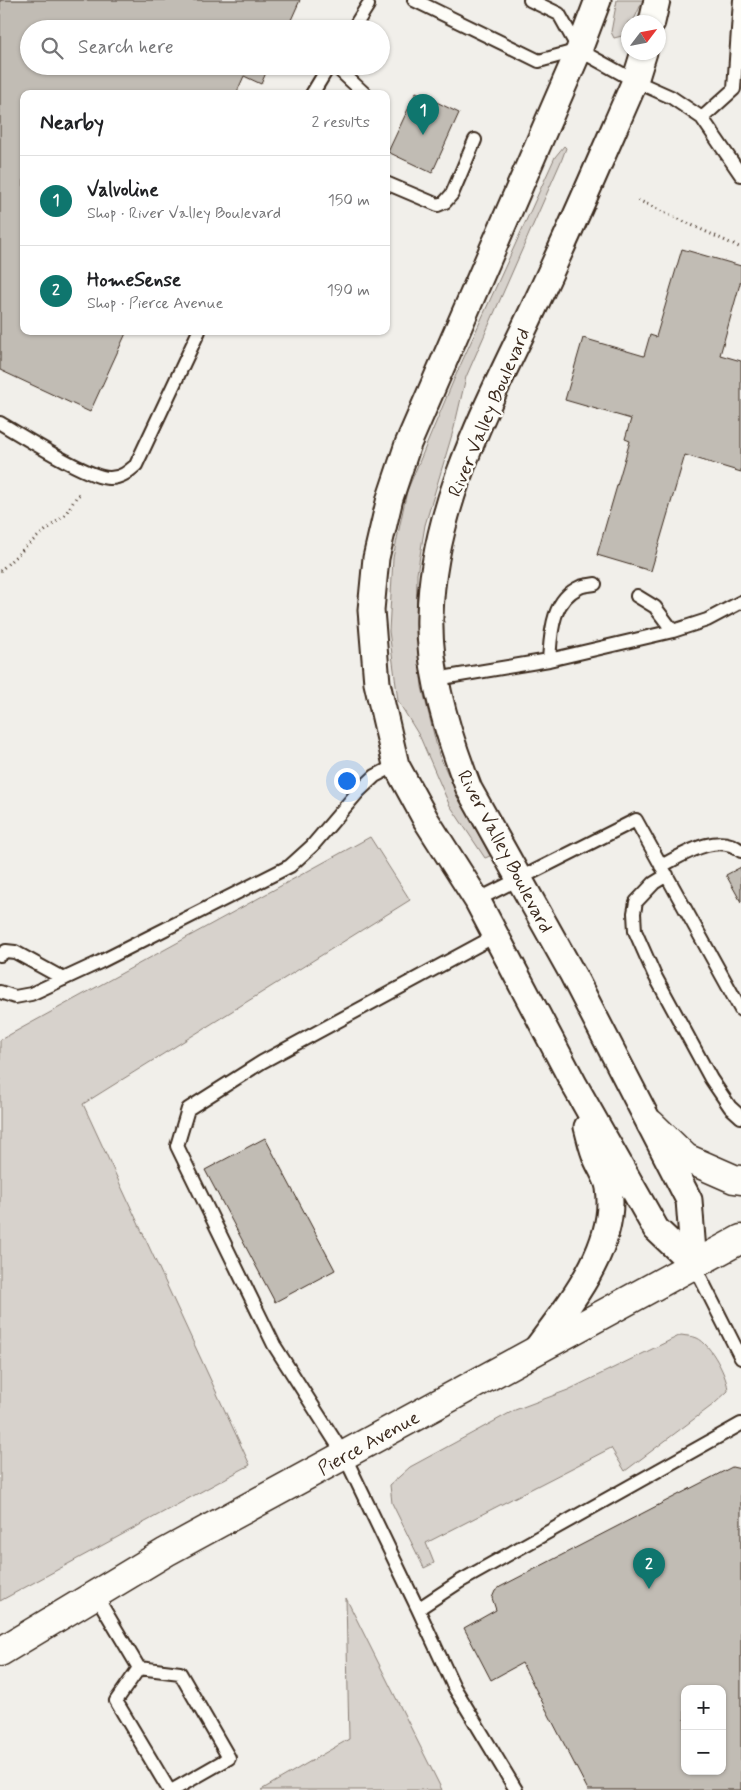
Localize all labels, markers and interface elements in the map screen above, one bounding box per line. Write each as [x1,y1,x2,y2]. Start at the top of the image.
north arrow [621,15,666,60]
search box [20,20,390,75]
icon: search [38,34,66,62]
text: Search here [78,35,174,60]
pin: 1 [407,94,439,135]
text: Nearby [40,109,104,137]
text: 2 results [312,112,370,133]
text: Valvoline [87,178,159,203]
text: 1 [52,190,60,211]
text: 150 m [328,190,370,211]
text: Shop · River Valley Boulevard [87,203,281,224]
text: HomeSense [87,268,181,293]
text: 2 [52,280,60,301]
text: 190 m [327,280,370,301]
text: Shop · Pierce Avenue [87,293,223,314]
street label: River Valley Boulevard [442,324,537,501]
street label: River Valley Boulevard [450,766,558,938]
your location [334,768,360,794]
street label: Pierce Avenue [313,1405,424,1482]
pin: 2 [633,1548,665,1589]
map controls [681,1685,726,1775]
button: + [681,1685,726,1730]
button: − [681,1730,726,1775]

